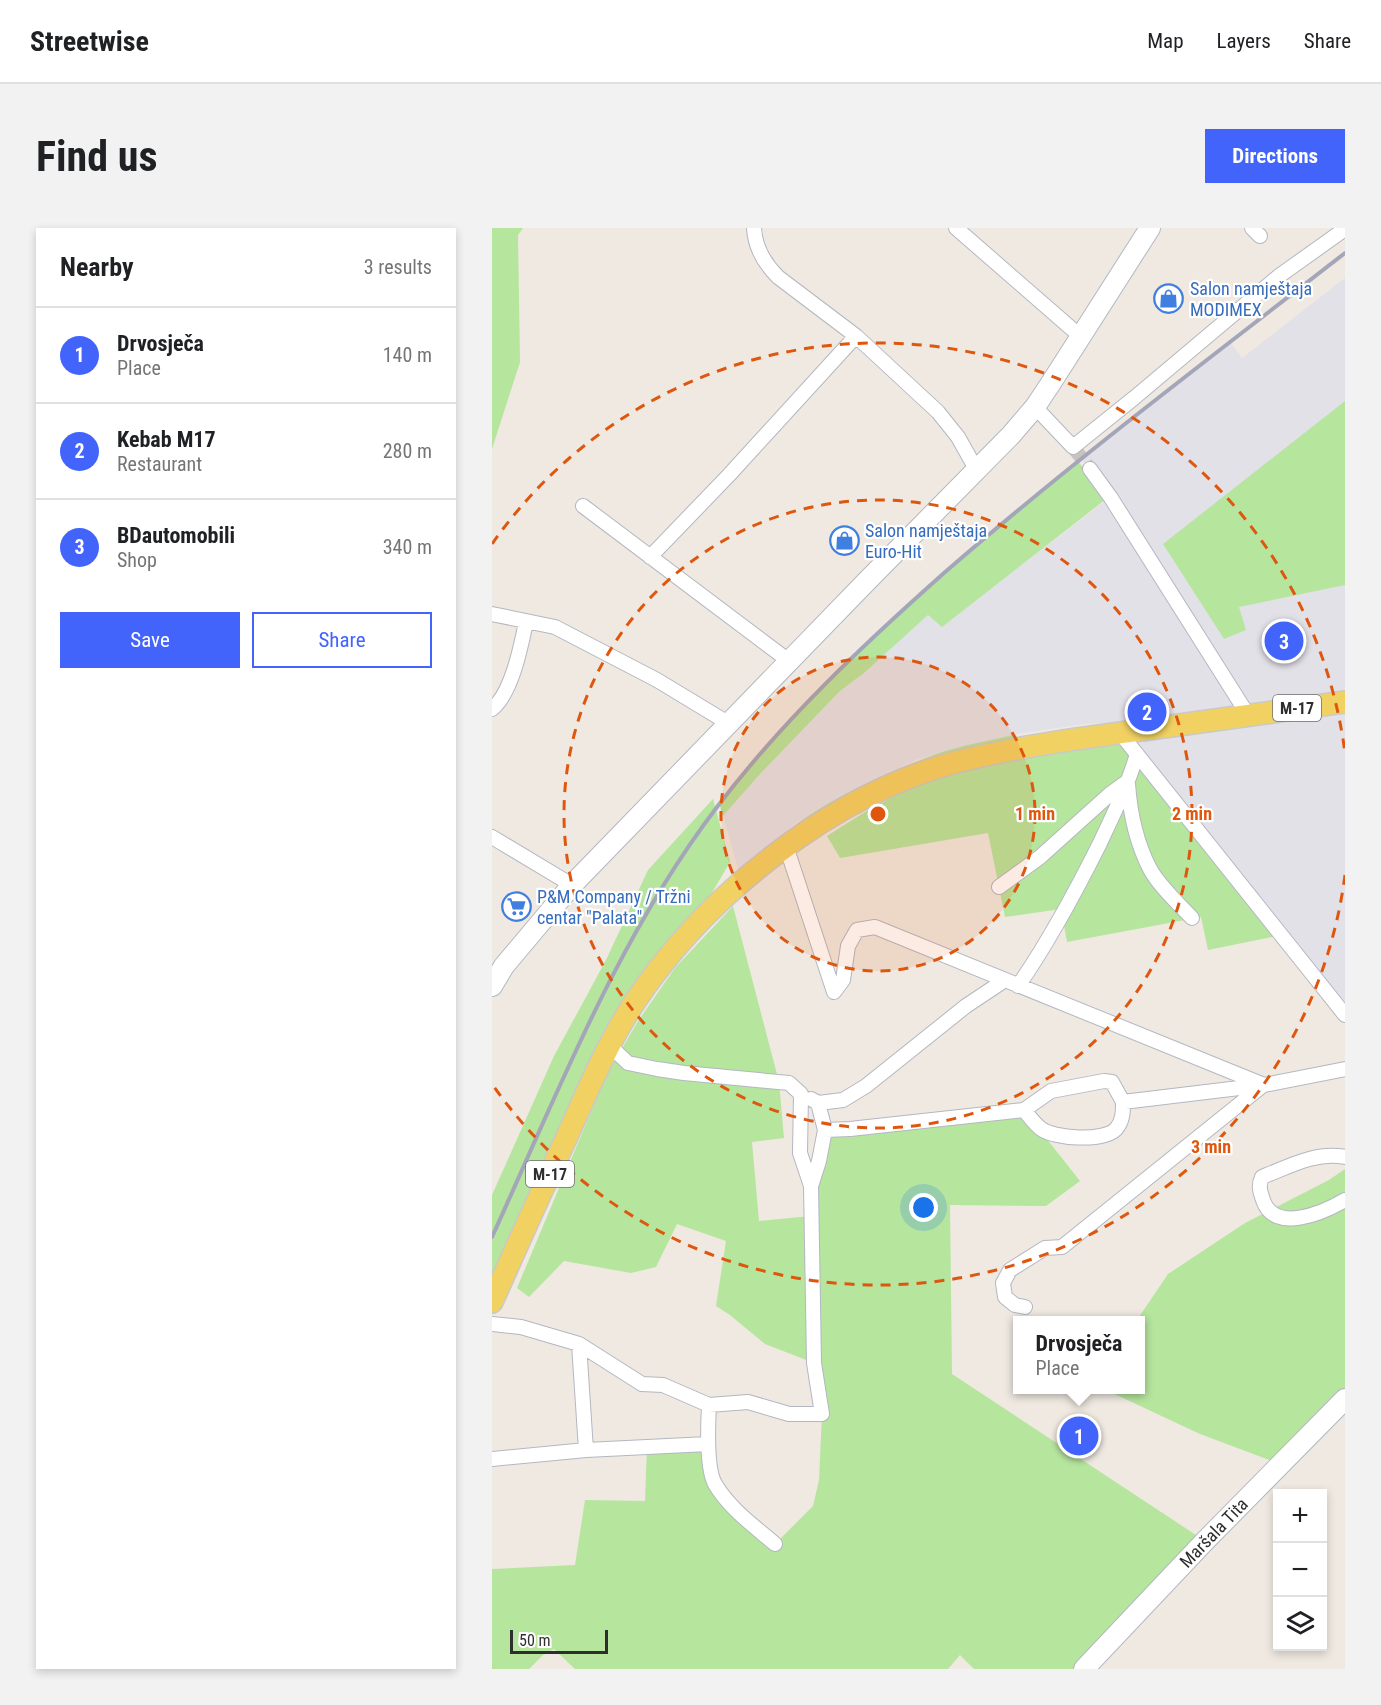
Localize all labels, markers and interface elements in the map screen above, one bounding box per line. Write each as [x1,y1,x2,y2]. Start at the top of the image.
text: Streetwise [30,25,149,58]
text: Map [1147,29,1184,53]
text: Layers [1217,29,1271,53]
text: Share [1304,29,1351,53]
button: Directions [1205,129,1345,183]
text: Find us [36,132,157,181]
text: Nearby [60,252,134,282]
text: 3 results [364,255,432,279]
place label: Salon namještaja MODIMEX [1190,278,1312,320]
shop icon: Salon namještaja MODIMEX [1153,283,1185,315]
text: Drvosječa [117,331,204,356]
text: 1 [74,343,85,367]
text: 140 m [383,343,432,367]
text: Place [117,356,161,380]
text: Kebab M17 [117,427,216,452]
text: 2 [74,439,85,463]
text: 280 m [383,439,432,463]
text: Restaurant [117,452,202,476]
place label: Salon namještaja Euro-Hit [865,520,987,562]
text: BDautomobili [117,523,235,548]
shop icon: Salon namještaja Euro-Hit [828,525,860,557]
text: 3 [74,535,85,559]
text: 340 m [383,535,432,559]
text: Shop [117,548,157,572]
button: Save [60,612,240,668]
button: Share [252,612,432,668]
pin: 3 [1264,618,1304,664]
pin: 2 [1128,690,1166,734]
road number: M-17 [1273,695,1321,721]
text: 1 min [1015,803,1055,824]
text: 2 min [1172,803,1212,824]
centre of rings [868,804,888,824]
place label: P&M Company / Tržni centar "Palata" [537,886,691,928]
supermarket icon: P&M Company / Tržni centar "Palata" [500,891,532,923]
text: 3 min [1191,1136,1231,1157]
road number: M-17 [526,1161,574,1187]
your location [909,1193,938,1222]
popup [1013,1316,1145,1394]
text: Drvosječa [1036,1331,1122,1356]
text: Place [1036,1356,1079,1380]
pin: 1 [1060,1414,1098,1458]
map controls [1273,1489,1327,1651]
button: + [1273,1489,1327,1543]
street label: Maršala Tita [1175,1494,1252,1572]
button: − [1273,1543,1327,1597]
button: layers [1273,1597,1327,1651]
scale bar [510,1627,608,1654]
text: 50 m [519,1631,551,1650]

